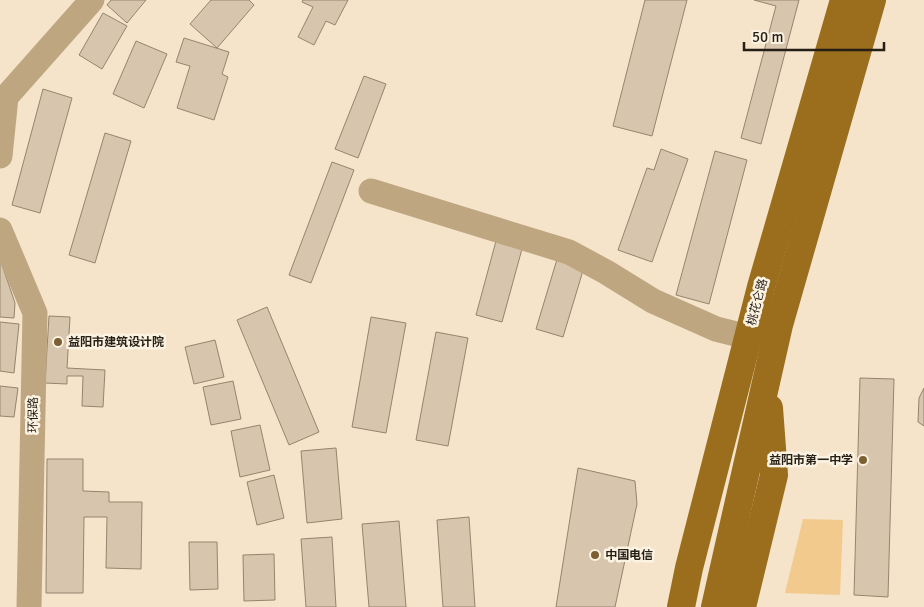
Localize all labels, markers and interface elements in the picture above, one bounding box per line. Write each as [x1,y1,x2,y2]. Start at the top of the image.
scale bar [744,20,884,52]
text: 50 m [752,28,783,46]
street label: 桃花仑路 [744,277,771,327]
place label: 益阳市建筑设计院 [68,335,164,350]
marker: 益阳市建筑设计院 [52,336,64,348]
street label: 环保路 [26,397,41,433]
place label: 益阳市第一中学 [769,453,853,468]
marker: 益阳市第一中学 [857,454,869,466]
place label: 中国电信 [605,548,653,563]
marker: 中国电信 [589,549,601,561]

